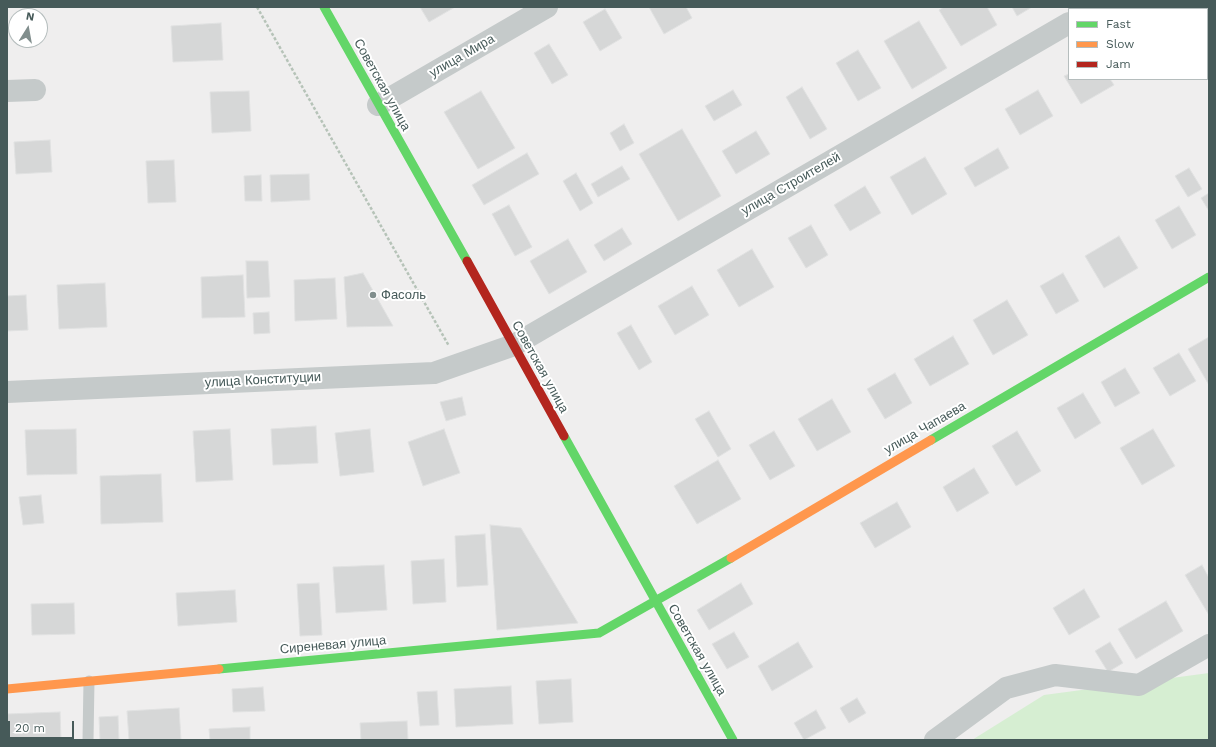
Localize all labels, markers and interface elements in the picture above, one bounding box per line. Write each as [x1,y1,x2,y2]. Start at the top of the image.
north arrow [8,8,48,48]
legend [1068,8,1208,80]
text: N [25,10,35,24]
text: Fast [1106,17,1131,31]
street label: улица Мира [427,31,497,81]
street label: Советская улица [350,36,414,134]
text: Slow [1106,37,1134,51]
text: Jam [1106,57,1131,71]
street label: улица Строителей [739,149,843,219]
place label: Фасоль [381,287,426,303]
marker: Фасоль [368,290,378,300]
street label: Советская улица [508,318,572,416]
street label: улица Конституции [204,369,322,391]
street label: улица Чапаева [881,398,969,458]
street label: Советская улица [665,602,729,698]
street label: Сиреневая улица [279,633,387,657]
scale bar [10,713,76,739]
text: 20 m [15,721,45,735]

